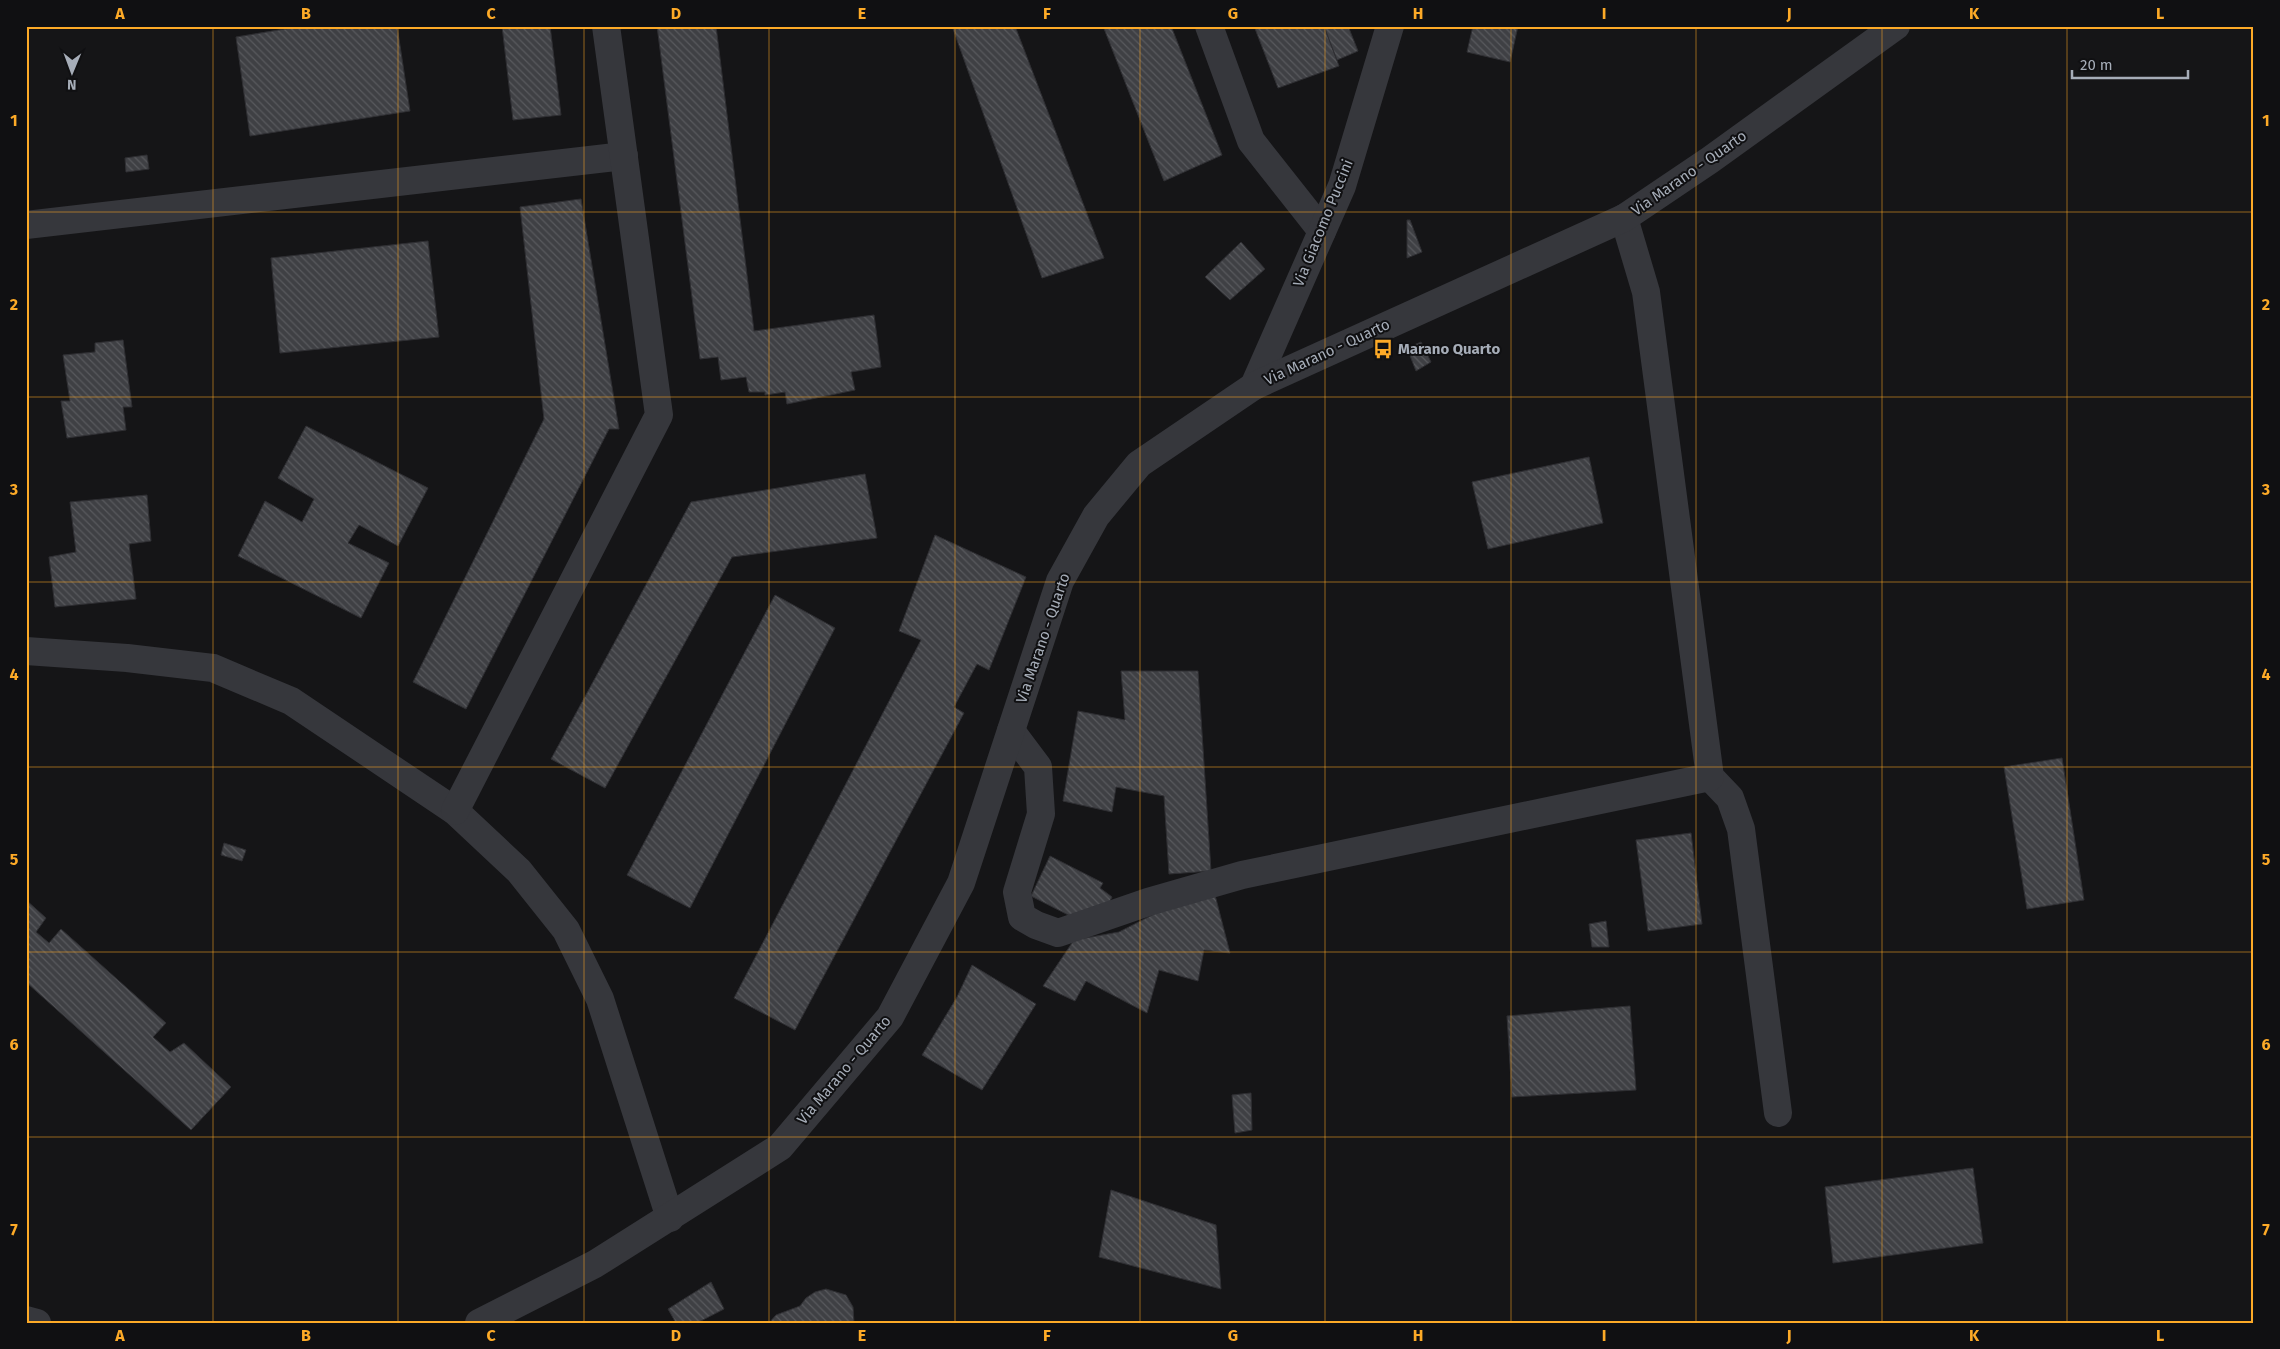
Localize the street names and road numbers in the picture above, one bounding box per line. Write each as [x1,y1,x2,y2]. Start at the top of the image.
street label: Via Marano - Quarto [1628,126,1750,220]
street label: Via Giacomo Puccini [1289,157,1357,289]
street label: Via Marano - Quarto [1261,315,1393,389]
street label: Via Marano - Quarto [1012,571,1074,705]
street label: Via Marano - Quarto [793,1012,895,1128]

